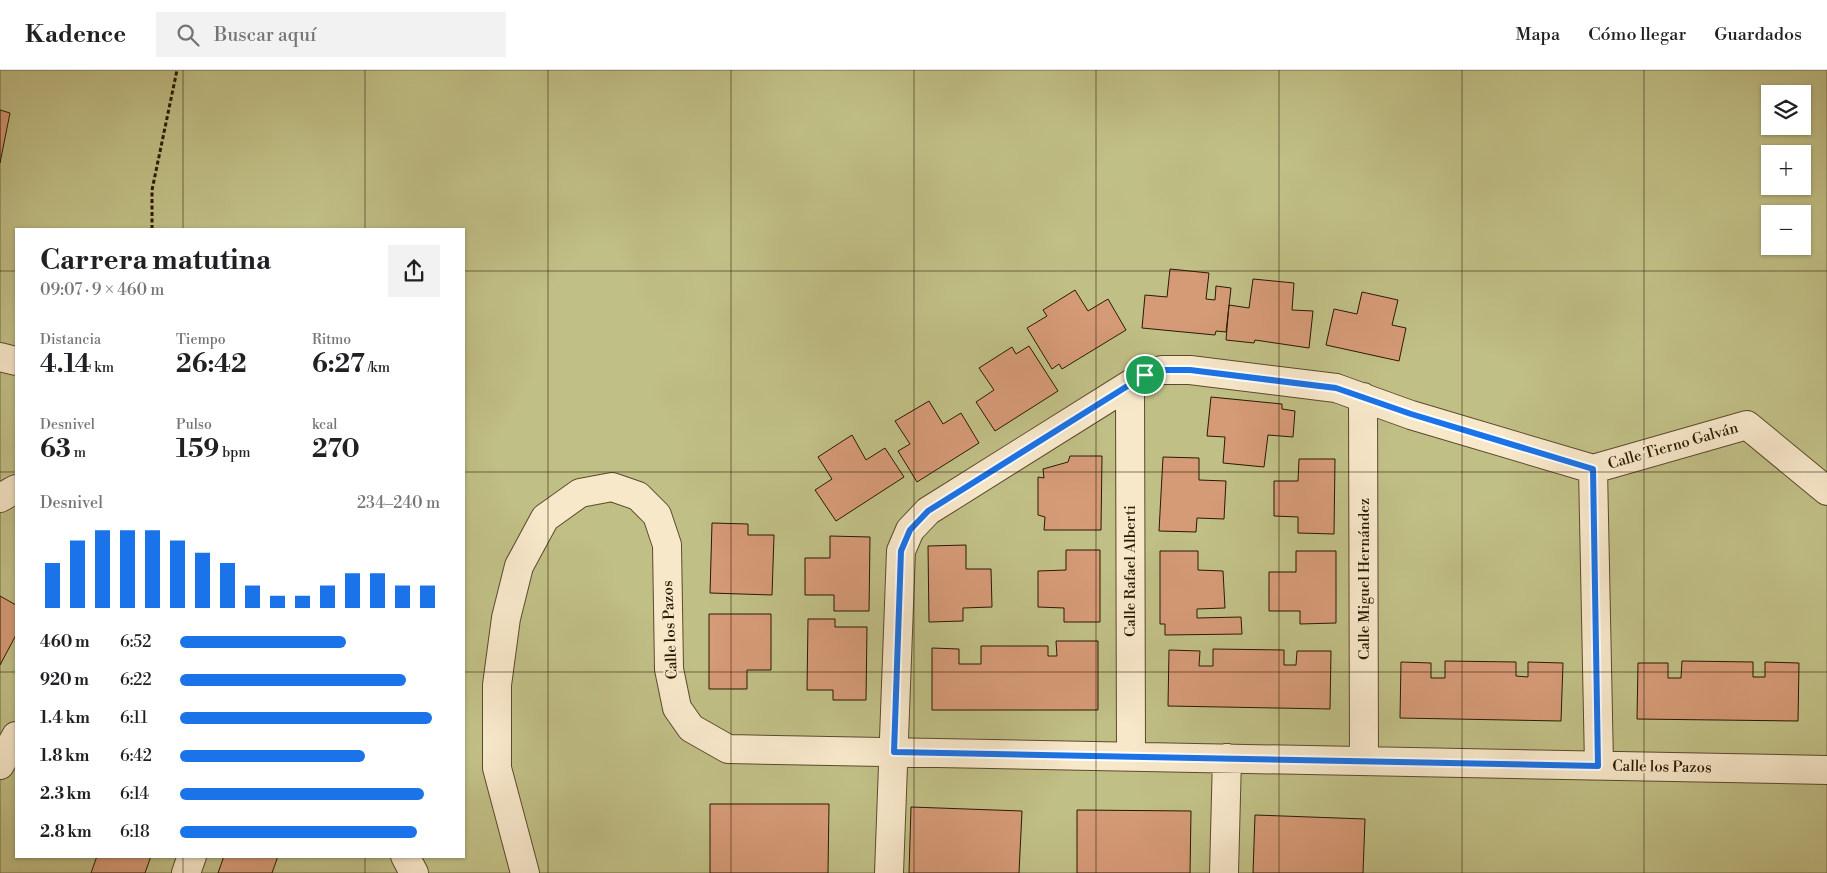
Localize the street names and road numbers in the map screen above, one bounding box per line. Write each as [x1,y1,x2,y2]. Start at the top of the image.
street label: Calle Tierno Galván [1606,418,1740,474]
street label: Calle Miguel Hernández [1355,498,1374,660]
street label: Calle Rafael Alberti [1121,505,1140,637]
street label: Calle los Pazos [658,580,682,680]
street label: Calle los Pazos [1612,757,1712,777]

